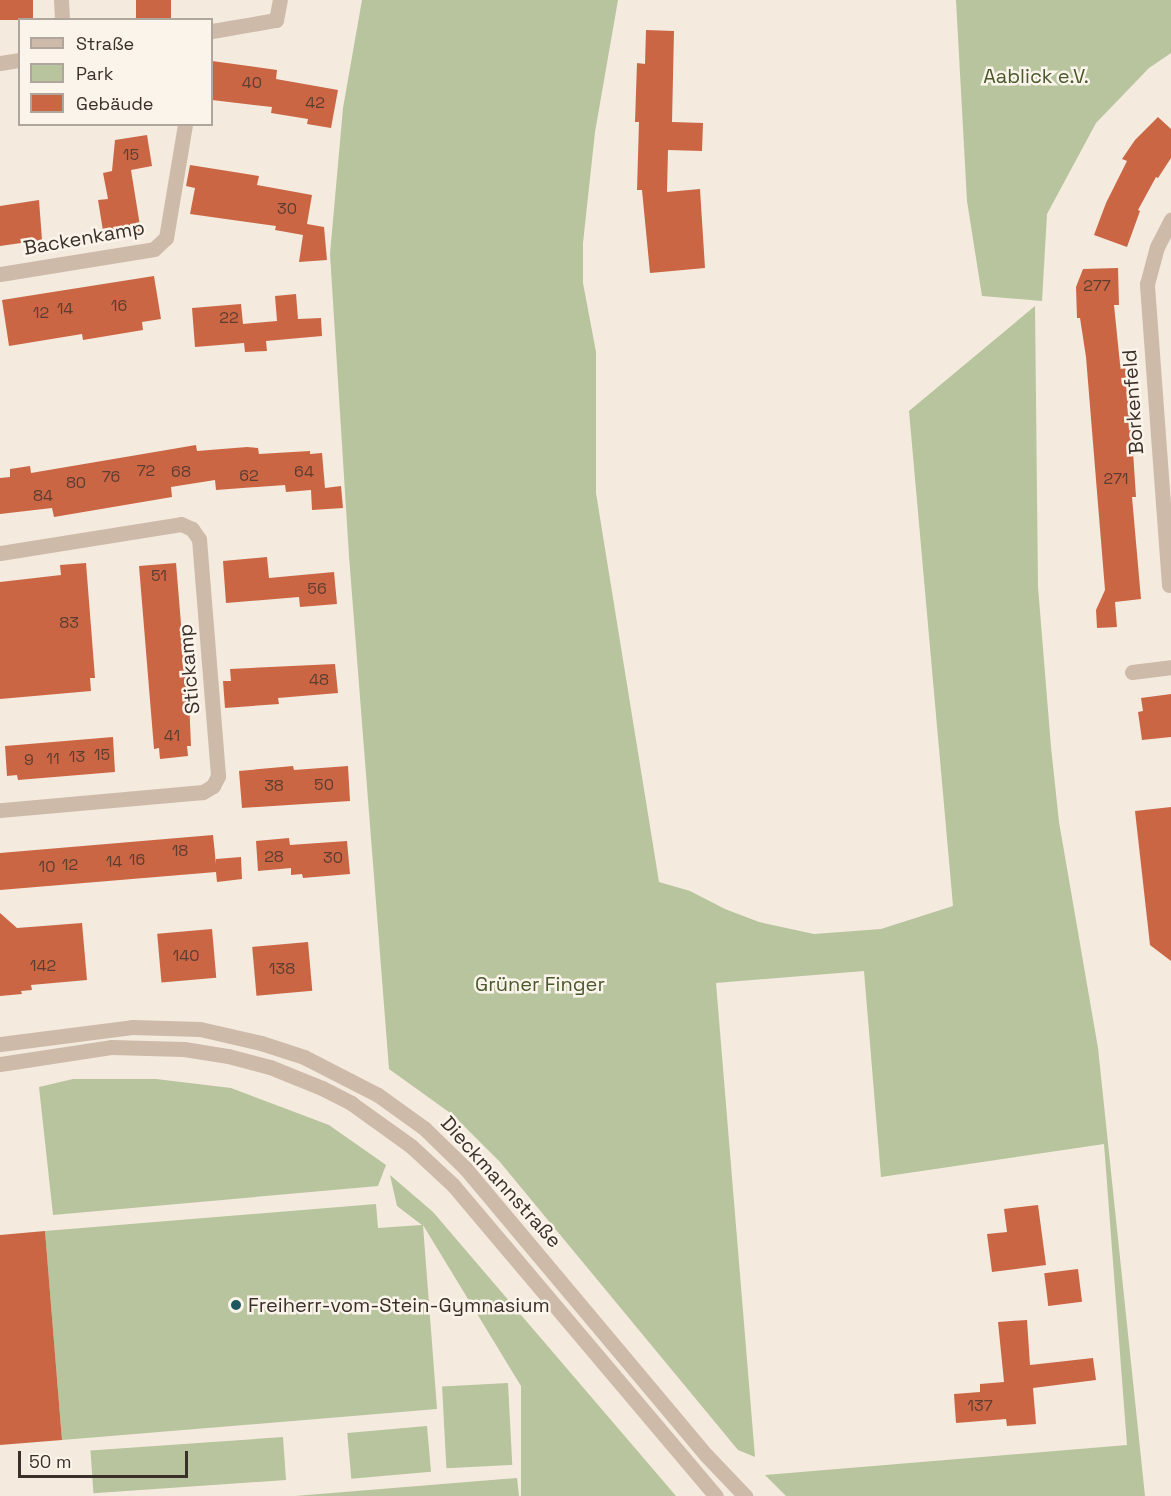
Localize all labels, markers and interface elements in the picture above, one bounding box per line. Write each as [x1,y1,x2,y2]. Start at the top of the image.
legend [18,18,213,126]
text: Straße [76,32,134,55]
text: Park [76,62,113,85]
park label: Aablick e.V. [983,64,1089,88]
house number: 40 [242,73,262,93]
text: Gebäude [76,92,154,115]
house number: 42 [305,93,325,113]
house number: 15 [123,145,139,165]
house number: 30 [277,199,297,219]
street label: Backenkamp [21,216,147,260]
house number: 277 [1083,276,1111,296]
house number: 16 [111,296,127,316]
house number: 14 [57,299,73,319]
house number: 12 [33,303,49,323]
house number: 22 [219,308,239,328]
street label: Borkenfeld [1117,349,1149,455]
house number: 72 [137,461,155,481]
house number: 68 [171,462,191,482]
house number: 64 [294,462,314,482]
house number: 62 [239,466,259,486]
house number: 76 [102,467,120,487]
house number: 271 [1103,469,1129,489]
house number: 80 [66,473,86,493]
house number: 84 [33,486,53,506]
house number: 51 [151,566,167,586]
house number: 56 [307,579,327,599]
house number: 83 [59,613,79,633]
street label: Stickamp [173,623,205,715]
house number: 48 [309,670,329,690]
house number: 41 [164,726,180,746]
house number: 15 [94,745,110,765]
house number: 13 [69,747,85,767]
house number: 11 [46,749,60,769]
house number: 9 [24,750,34,770]
house number: 50 [314,775,334,795]
house number: 38 [264,776,284,796]
house number: 18 [172,841,188,861]
house number: 28 [264,847,284,867]
house number: 30 [323,848,343,868]
house number: 16 [129,850,145,870]
house number: 14 [106,852,122,872]
house number: 12 [62,855,78,875]
house number: 10 [39,857,55,877]
house number: 140 [173,946,199,966]
house number: 142 [30,956,56,976]
house number: 138 [269,959,295,979]
park label: Grüner Finger [475,972,605,996]
street label: Dieckmannstraße [436,1111,566,1253]
place label: Freiherr-vom-Stein-Gymnasium [248,1293,550,1317]
marker: Freiherr-vom-Stein-Gymnasium [229,1298,243,1312]
house number: 137 [967,1396,993,1416]
scale bar [21,1439,190,1477]
text: 50 m [29,1450,71,1473]

